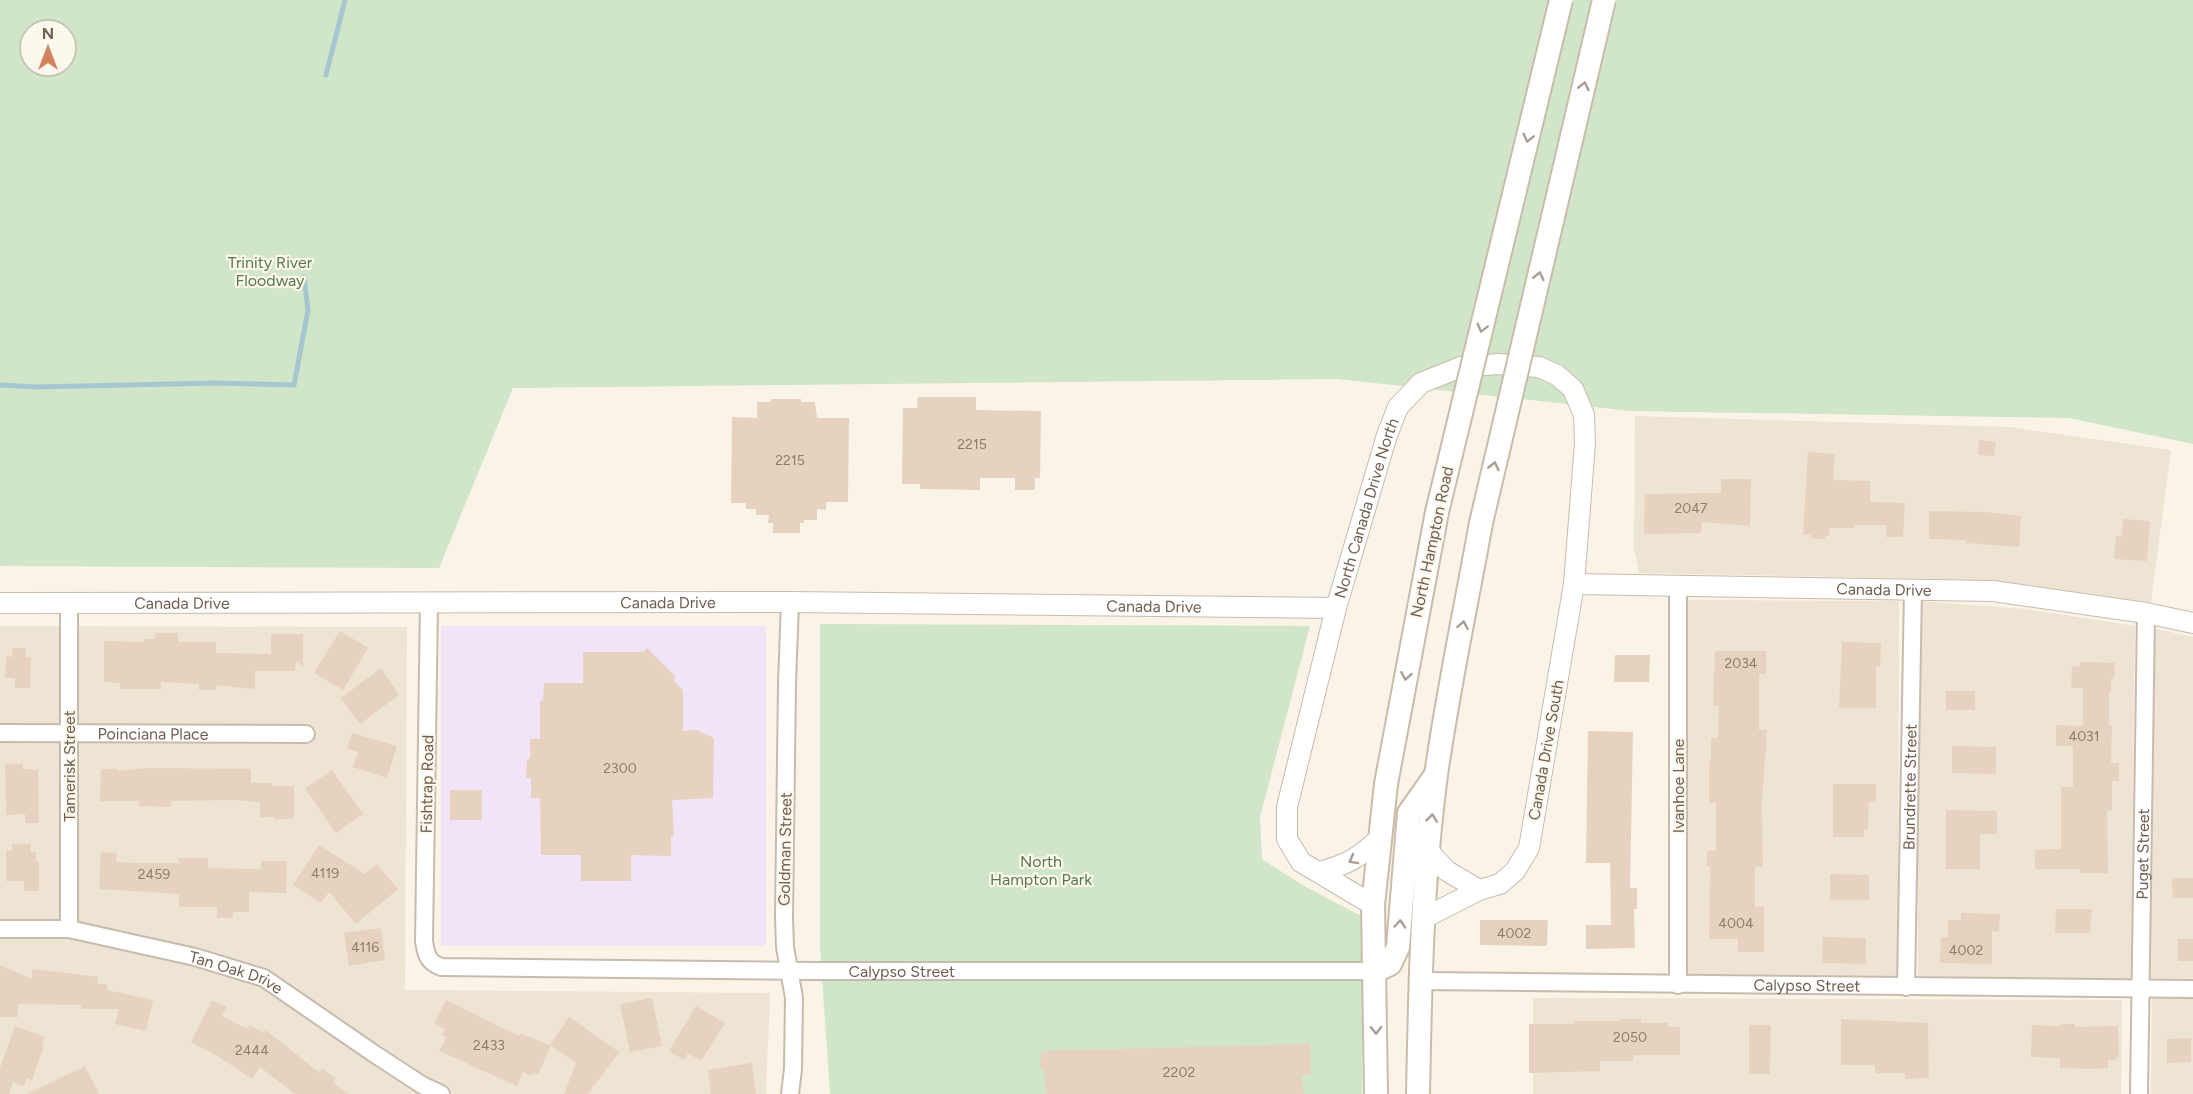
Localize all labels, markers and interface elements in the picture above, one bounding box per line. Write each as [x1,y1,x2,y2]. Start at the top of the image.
north arrow [18,18,78,78]
text: N [42,24,54,43]
one-way arrow [1577,81,1590,91]
one-way arrow [1522,133,1535,143]
park label: Trinity River Floodway [228,253,313,290]
one-way arrow [1532,271,1545,281]
one-way arrow [1476,323,1489,333]
street label: North Canada Drive North [1330,415,1402,601]
house number: 2215 [957,436,987,453]
house number: 2215 [775,452,805,469]
one-way arrow [1487,461,1500,471]
street label: North Hampton Road [1407,465,1457,619]
house number: 2047 [1674,500,1708,517]
street label: Canada Drive [1836,579,1932,599]
street label: Canada Drive [134,593,230,612]
street label: Canada Drive [620,593,716,612]
street label: Canada Drive [1106,596,1202,616]
one-way arrow [1456,620,1468,630]
house number: 2034 [1724,655,1758,672]
one-way arrow [1400,672,1412,681]
street label: Canada Drive South [1524,678,1568,822]
street label: Tamerisk Street [60,710,79,822]
street label: Poinciana Place [97,724,209,743]
street label: Brundrette Street [1899,724,1920,850]
house number: 4031 [2068,728,2100,745]
street label: Fishtrap Road [417,735,437,833]
street label: Ivanhoe Lane [1669,738,1688,833]
house number: 2300 [603,760,637,777]
street label: Goldman Street [775,792,795,906]
street label: Puget Street [2132,808,2153,900]
one-way arrow [1425,813,1438,822]
park label: North Hampton Park [990,852,1092,889]
one-way arrow [1349,853,1359,864]
house number: 4119 [311,865,339,882]
house number: 2459 [138,866,170,883]
house number: 4004 [1718,915,1754,932]
one-way arrow [1393,919,1406,928]
house number: 4002 [1497,925,1531,942]
house number: 4116 [351,939,379,956]
house number: 4002 [1949,942,1983,959]
street label: Tan Oak Drive [188,947,287,998]
street label: Calypso Street [848,962,955,981]
street label: Calypso Street [1754,975,1860,995]
one-way arrow [1369,1025,1382,1034]
house number: 2050 [1613,1029,1647,1046]
house number: 2433 [473,1037,505,1054]
house number: 2444 [235,1042,269,1059]
house number: 2202 [1163,1064,1195,1081]

